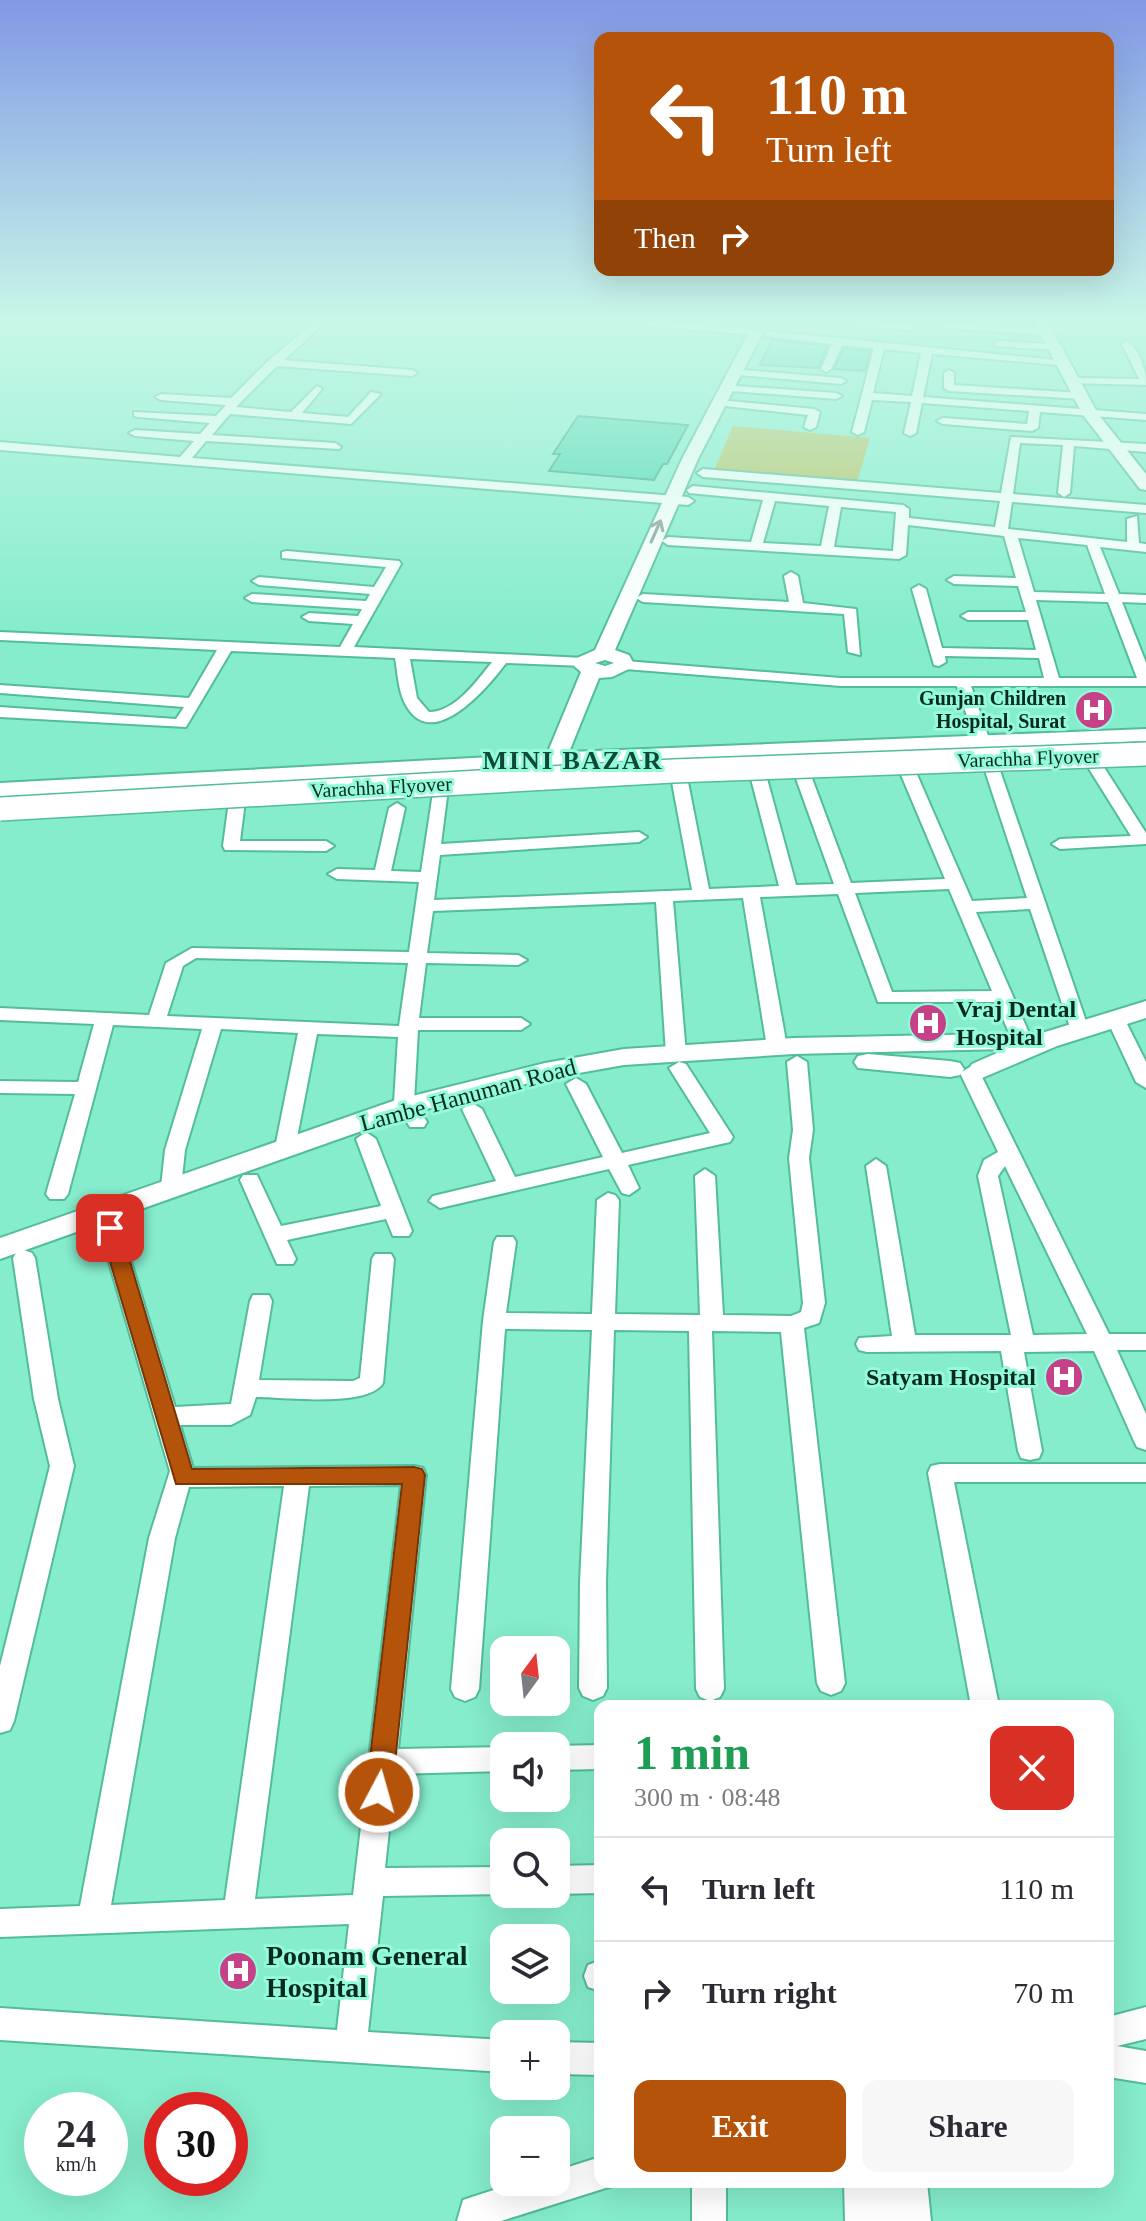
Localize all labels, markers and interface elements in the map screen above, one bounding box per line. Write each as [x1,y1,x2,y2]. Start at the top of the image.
icon: left [634,64,738,168]
text: 110 m [766,64,908,126]
text: Turn left [766,130,892,170]
icon: right [712,216,756,260]
text: Then [634,221,696,254]
one-way arrow [650,520,665,544]
place label: Gunjan Children Hospital, Surat [919,687,1066,733]
hospital icon: Gunjan Children Hospital, Surat [1073,689,1115,731]
street label: Varachha Flyover [957,745,1100,772]
district label: MINI BAZAR [482,746,664,775]
street label: Varachha Flyover [310,772,453,803]
place label: Vraj Dental Hospital [956,996,1077,1050]
hospital icon: Vraj Dental Hospital [907,1002,949,1044]
street label: Lambe Hanuman Road [357,1054,579,1136]
pin [76,1194,144,1262]
icon: arrive [88,1206,132,1250]
hospital icon: Satyam Hospital [1043,1356,1085,1398]
place label: Satyam Hospital [866,1364,1036,1390]
north arrow [490,1636,570,1716]
map controls [490,1636,570,2196]
text: 1 min [634,1726,750,1779]
button: close [990,1726,1074,1810]
button: sound [490,1732,570,1812]
position arrow [337,1750,421,1834]
text: 300 m · 08:48 [634,1783,781,1812]
button: search [490,1828,570,1908]
icon: left [634,1867,678,1911]
text: Turn left [702,1872,815,1905]
text: 110 m [999,1872,1074,1905]
button: layers [490,1924,570,2004]
place label: Poonam General Hospital [266,1940,468,2003]
hospital icon: Poonam General Hospital [217,1950,259,1992]
icon: right [634,1971,678,2015]
text: Turn right [702,1976,837,2009]
text: 70 m [1013,1976,1074,2009]
button: + [490,2020,570,2100]
button: Exit [634,2080,846,2172]
button: Share [862,2080,1074,2172]
speed limit sign: 30 [144,2092,248,2196]
text: 24 [56,2111,96,2156]
button: − [490,2116,570,2196]
text: km/h [55,2153,97,2175]

